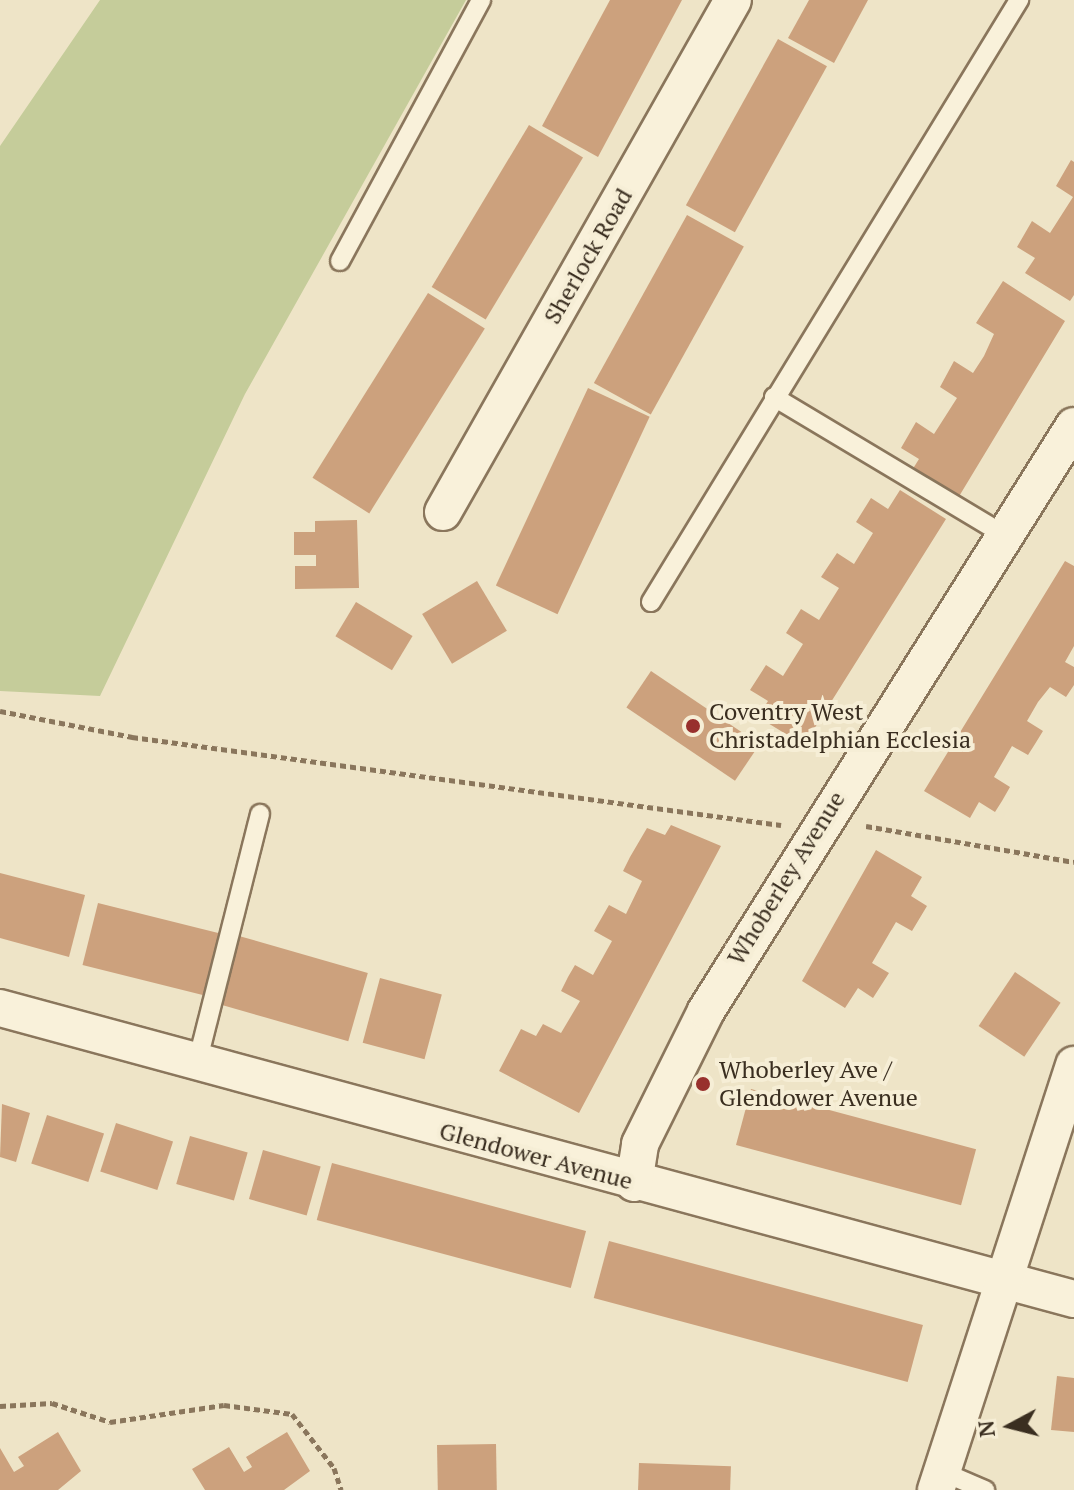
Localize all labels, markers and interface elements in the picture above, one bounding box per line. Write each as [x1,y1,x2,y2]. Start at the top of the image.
street label: Sherlock Road [538,183,638,329]
place label: Coventry West Christadelphian Ecclesia [709,698,971,754]
marker: Coventry West Christadelphian Ecclesia [684,717,702,735]
street label: Whoberley Avenue [721,786,851,970]
place label: Whoberley Ave / Glendower Avenue [719,1056,918,1112]
marker: Whoberley Ave / Glendower Avenue [694,1075,712,1093]
street label: Glendower Avenue [436,1116,636,1196]
north arrow [970,1386,1050,1466]
text: N [970,1419,1001,1439]

